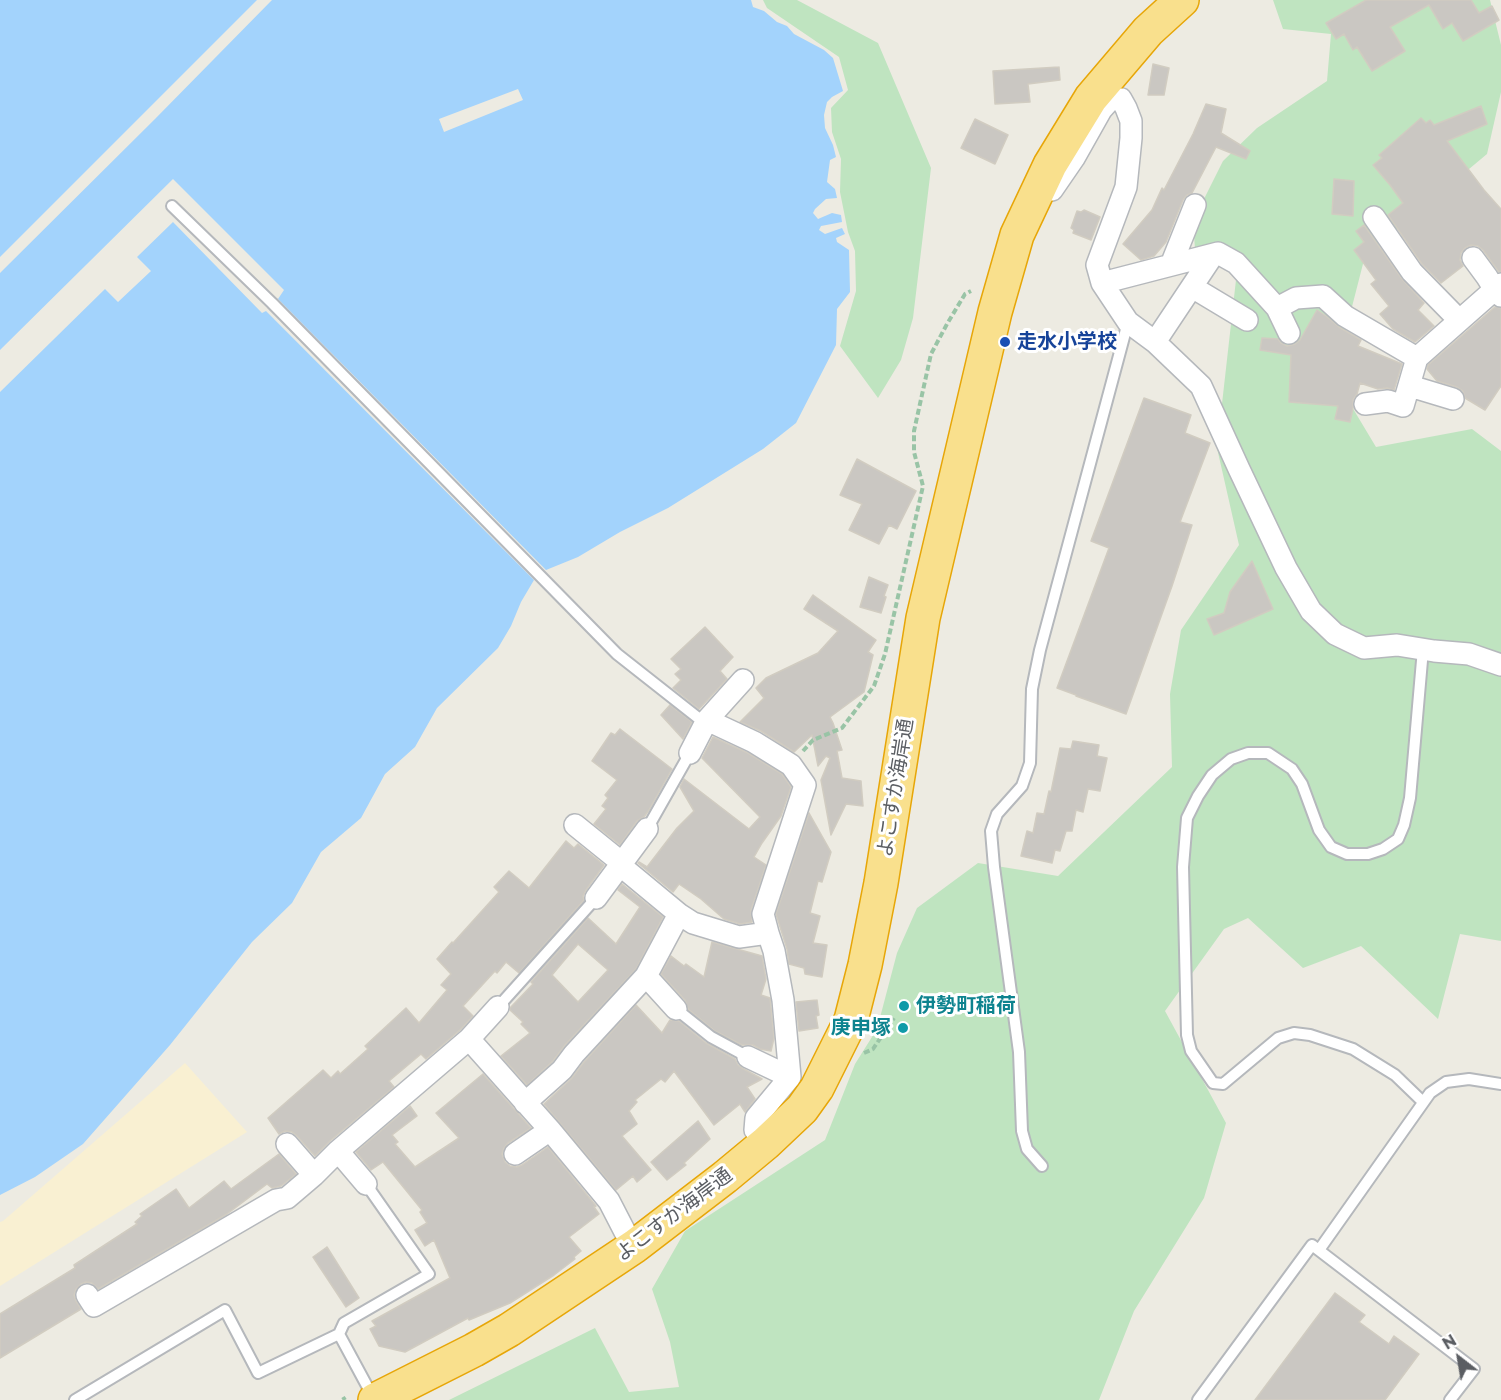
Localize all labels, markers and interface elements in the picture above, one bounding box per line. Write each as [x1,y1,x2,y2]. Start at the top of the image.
place label: 走水小学校 [1017,330,1117,354]
marker: 走水小学校 [998,335,1012,349]
street label: よこすか海岸通 [873,717,919,859]
place label: 伊勢町稲荷 [916,994,1016,1018]
marker: 伊勢町稲荷 [897,999,911,1013]
place label: 庚申塚 [831,1016,891,1040]
marker: 庚申塚 [896,1021,910,1035]
street label: よこすか海岸通 [611,1163,737,1267]
north arrow [1429,1328,1489,1388]
text: N [1439,1331,1460,1354]

